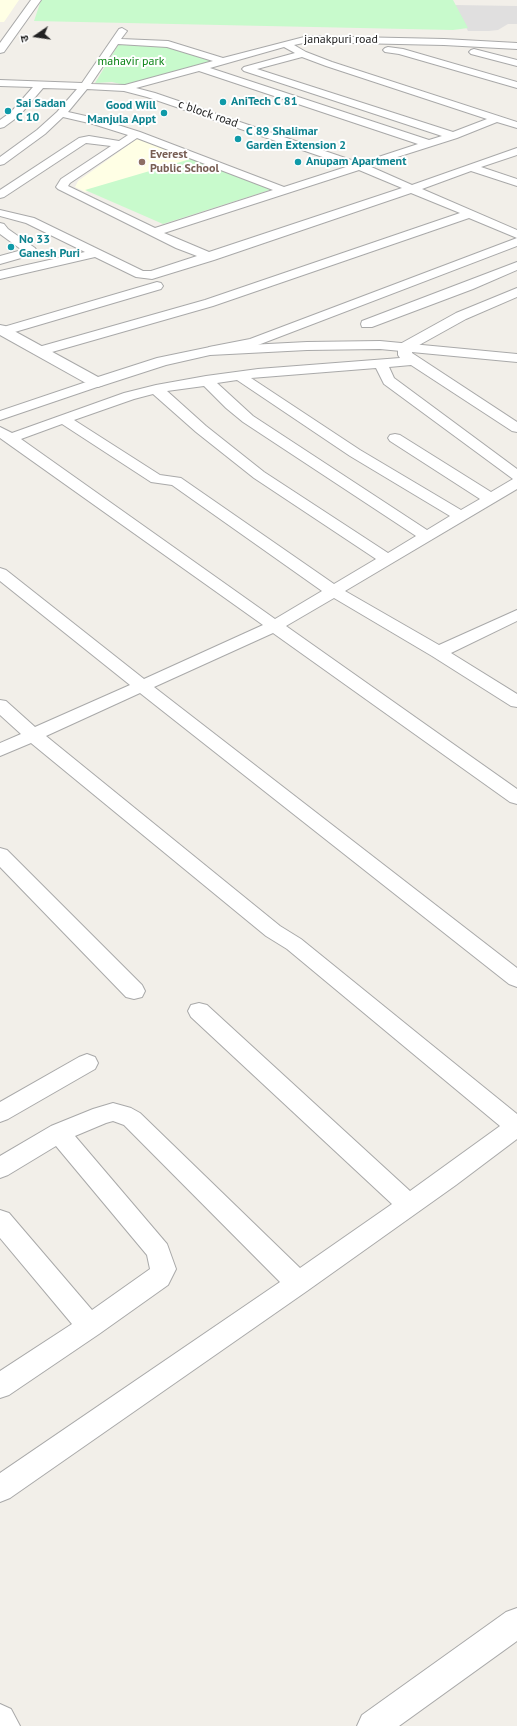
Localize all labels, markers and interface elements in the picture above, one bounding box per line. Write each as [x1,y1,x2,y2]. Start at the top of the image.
north arrow [16,16,56,56]
street label: janakpuri road [304,33,378,47]
text: उ [17,34,32,43]
park label: mahavir park [98,55,164,69]
place label: AniTech C 81 [231,95,297,109]
place label: Sai Sadan C 10 [16,97,66,125]
street label: c block road [176,97,240,131]
marker: AniTech C 81 [218,97,228,107]
place label: Good Will Manjula Appt [87,99,156,127]
marker: Sai Sadan C 10 [3,106,13,116]
marker: Good Will Manjula Appt [159,108,169,118]
place label: C 89 Shalimar Garden Extension 2 [246,125,346,153]
marker: C 89 Shalimar Garden Extension 2 [233,134,243,144]
place label: Everest Public School [150,148,219,176]
place label: Anupam Apartment [306,155,406,169]
marker: Everest Public School [137,157,147,167]
marker: Anupam Apartment [293,157,303,167]
place label: No 33 Ganesh Puri [19,233,80,261]
marker: No 33 Ganesh Puri [6,242,16,252]

